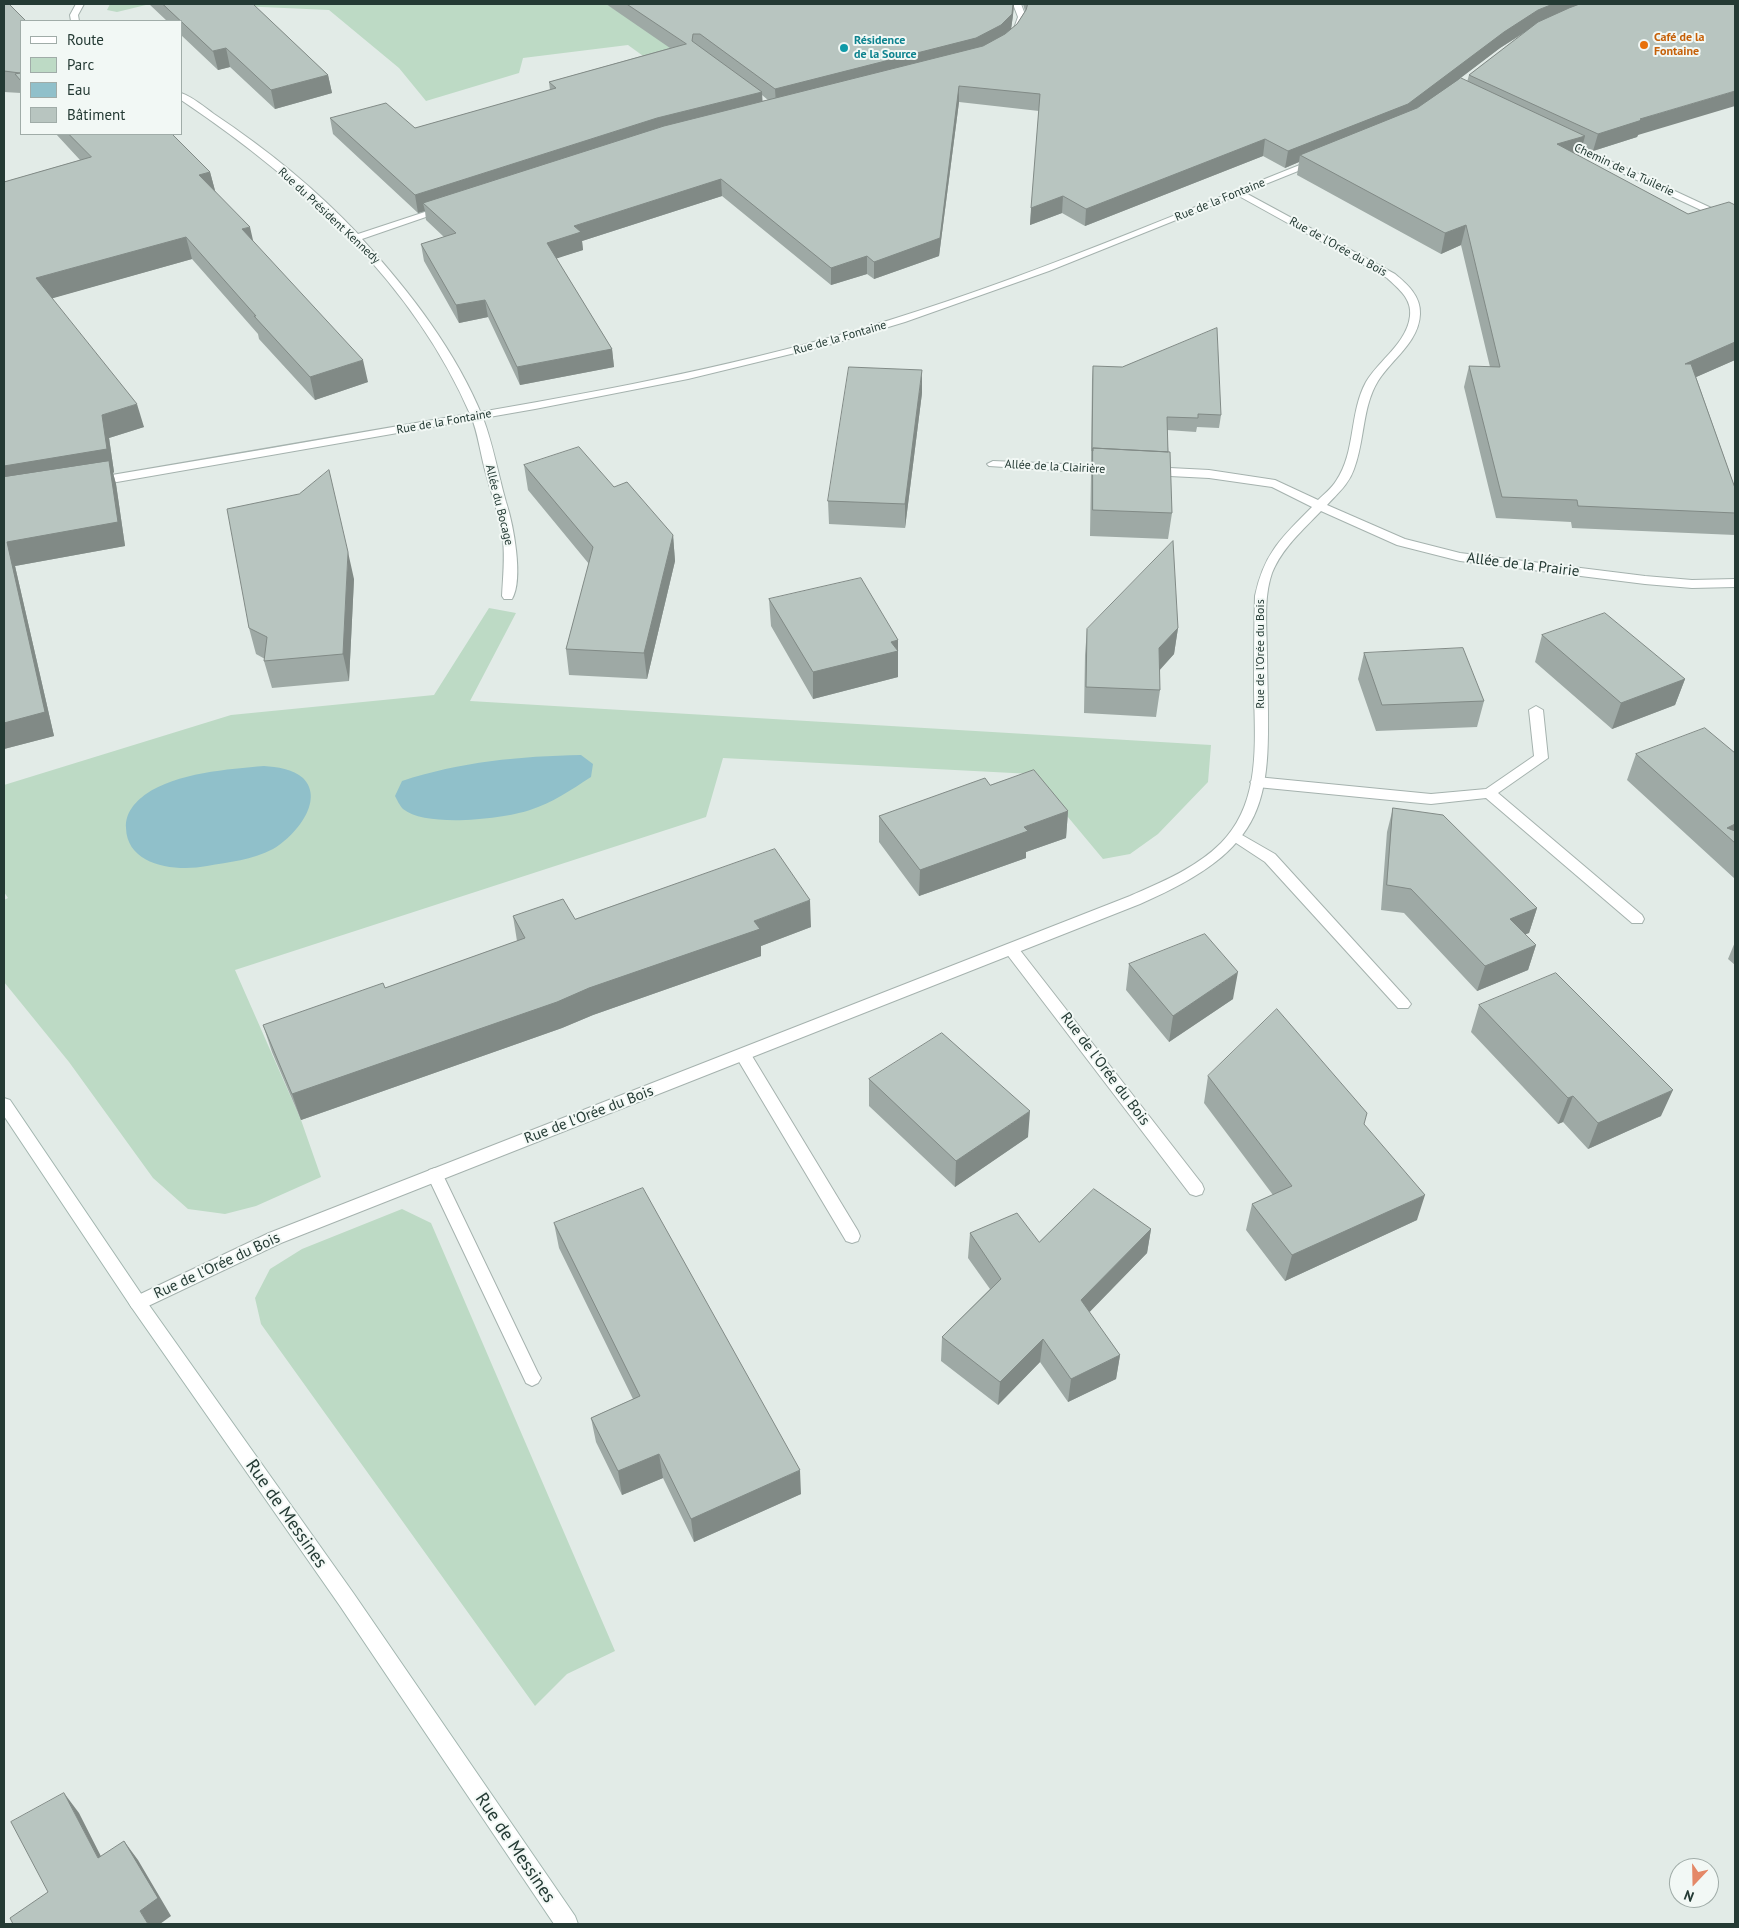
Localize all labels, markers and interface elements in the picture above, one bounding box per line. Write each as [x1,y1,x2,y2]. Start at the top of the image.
legend [20,20,182,135]
text: Route [67,30,104,49]
place label: Café de la Fontaine [1654,31,1705,59]
place label: Résidence de la Source [854,34,917,62]
marker: Café de la Fontaine [1638,39,1650,51]
marker: Résidence de la Source [838,42,850,54]
text: Parc [67,55,94,74]
text: Eau [67,80,91,99]
text: Bâtiment [67,105,125,124]
street label: Chemin de la Tuilerie [1572,140,1676,200]
street label: Rue du Président Kennedy [275,165,383,267]
street label: Rue de la Fontaine [1173,175,1267,225]
street label: Rue de l'Orée du Bois [1287,214,1389,280]
street label: Rue de la Fontaine [792,318,888,358]
street label: Rue de la Fontaine [395,407,493,437]
street label: Allée de la Clairière [1004,457,1106,477]
street label: Allée du Bocage [482,463,516,547]
street label: Allée de la Prairie [1466,549,1580,581]
street label: Rue de l'Orée du Bois [1254,599,1268,709]
street label: Rue de l'Orée du Bois [1057,1009,1153,1129]
street label: Rue de l'Orée du Bois [522,1082,656,1148]
street label: Rue de l'Orée du Bois [151,1229,283,1303]
street label: Rue de Messines [241,1455,331,1573]
street label: Rue de Messines [470,1789,560,1907]
north arrow [1669,1858,1719,1908]
text: N [1681,1886,1697,1906]

